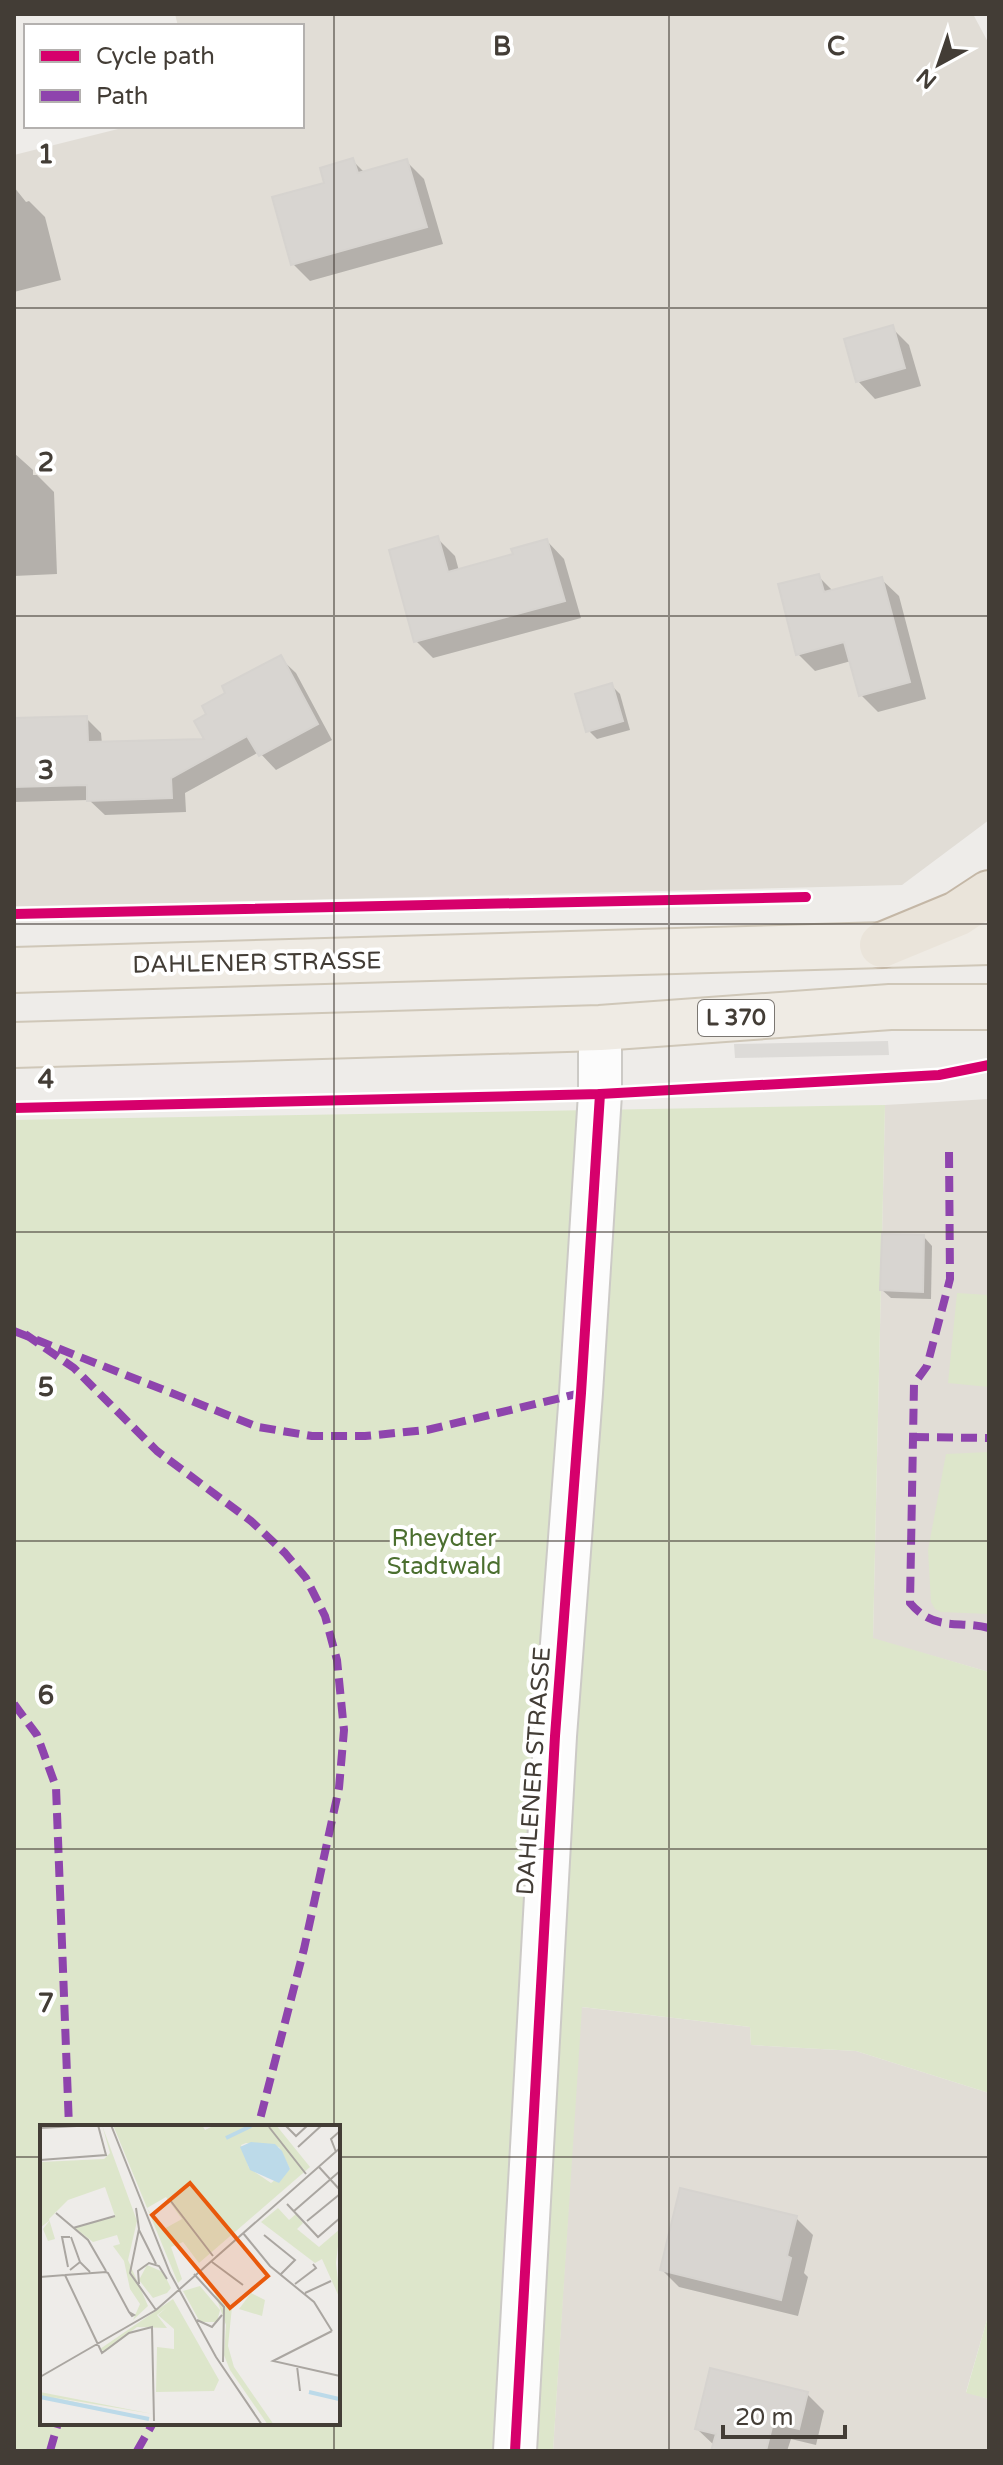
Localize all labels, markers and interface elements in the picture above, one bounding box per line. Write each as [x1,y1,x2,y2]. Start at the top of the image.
legend [24,24,304,128]
north arrow [899,24,979,104]
text: B [493,31,511,62]
text: C [827,31,845,62]
text: Cycle path [96,42,215,71]
text: N [912,63,942,94]
text: Path [96,82,149,111]
text: 1 [38,139,54,170]
text: 2 [38,447,54,478]
text: 3 [38,755,54,786]
street label: DAHLENER STRASSE [132,946,382,980]
road number: L 370 [698,1000,774,1036]
text: 4 [38,1064,54,1095]
text: 5 [38,1372,54,1403]
park label: Rheydter Stadtwald [387,1524,501,1581]
street label: DAHLENER STRASSE [511,1646,557,1896]
text: 6 [38,1680,54,1711]
text: 7 [38,1988,54,2019]
inset map [40,2125,340,2425]
scale bar [723,2389,845,2439]
text: 20 m [735,2403,793,2432]

